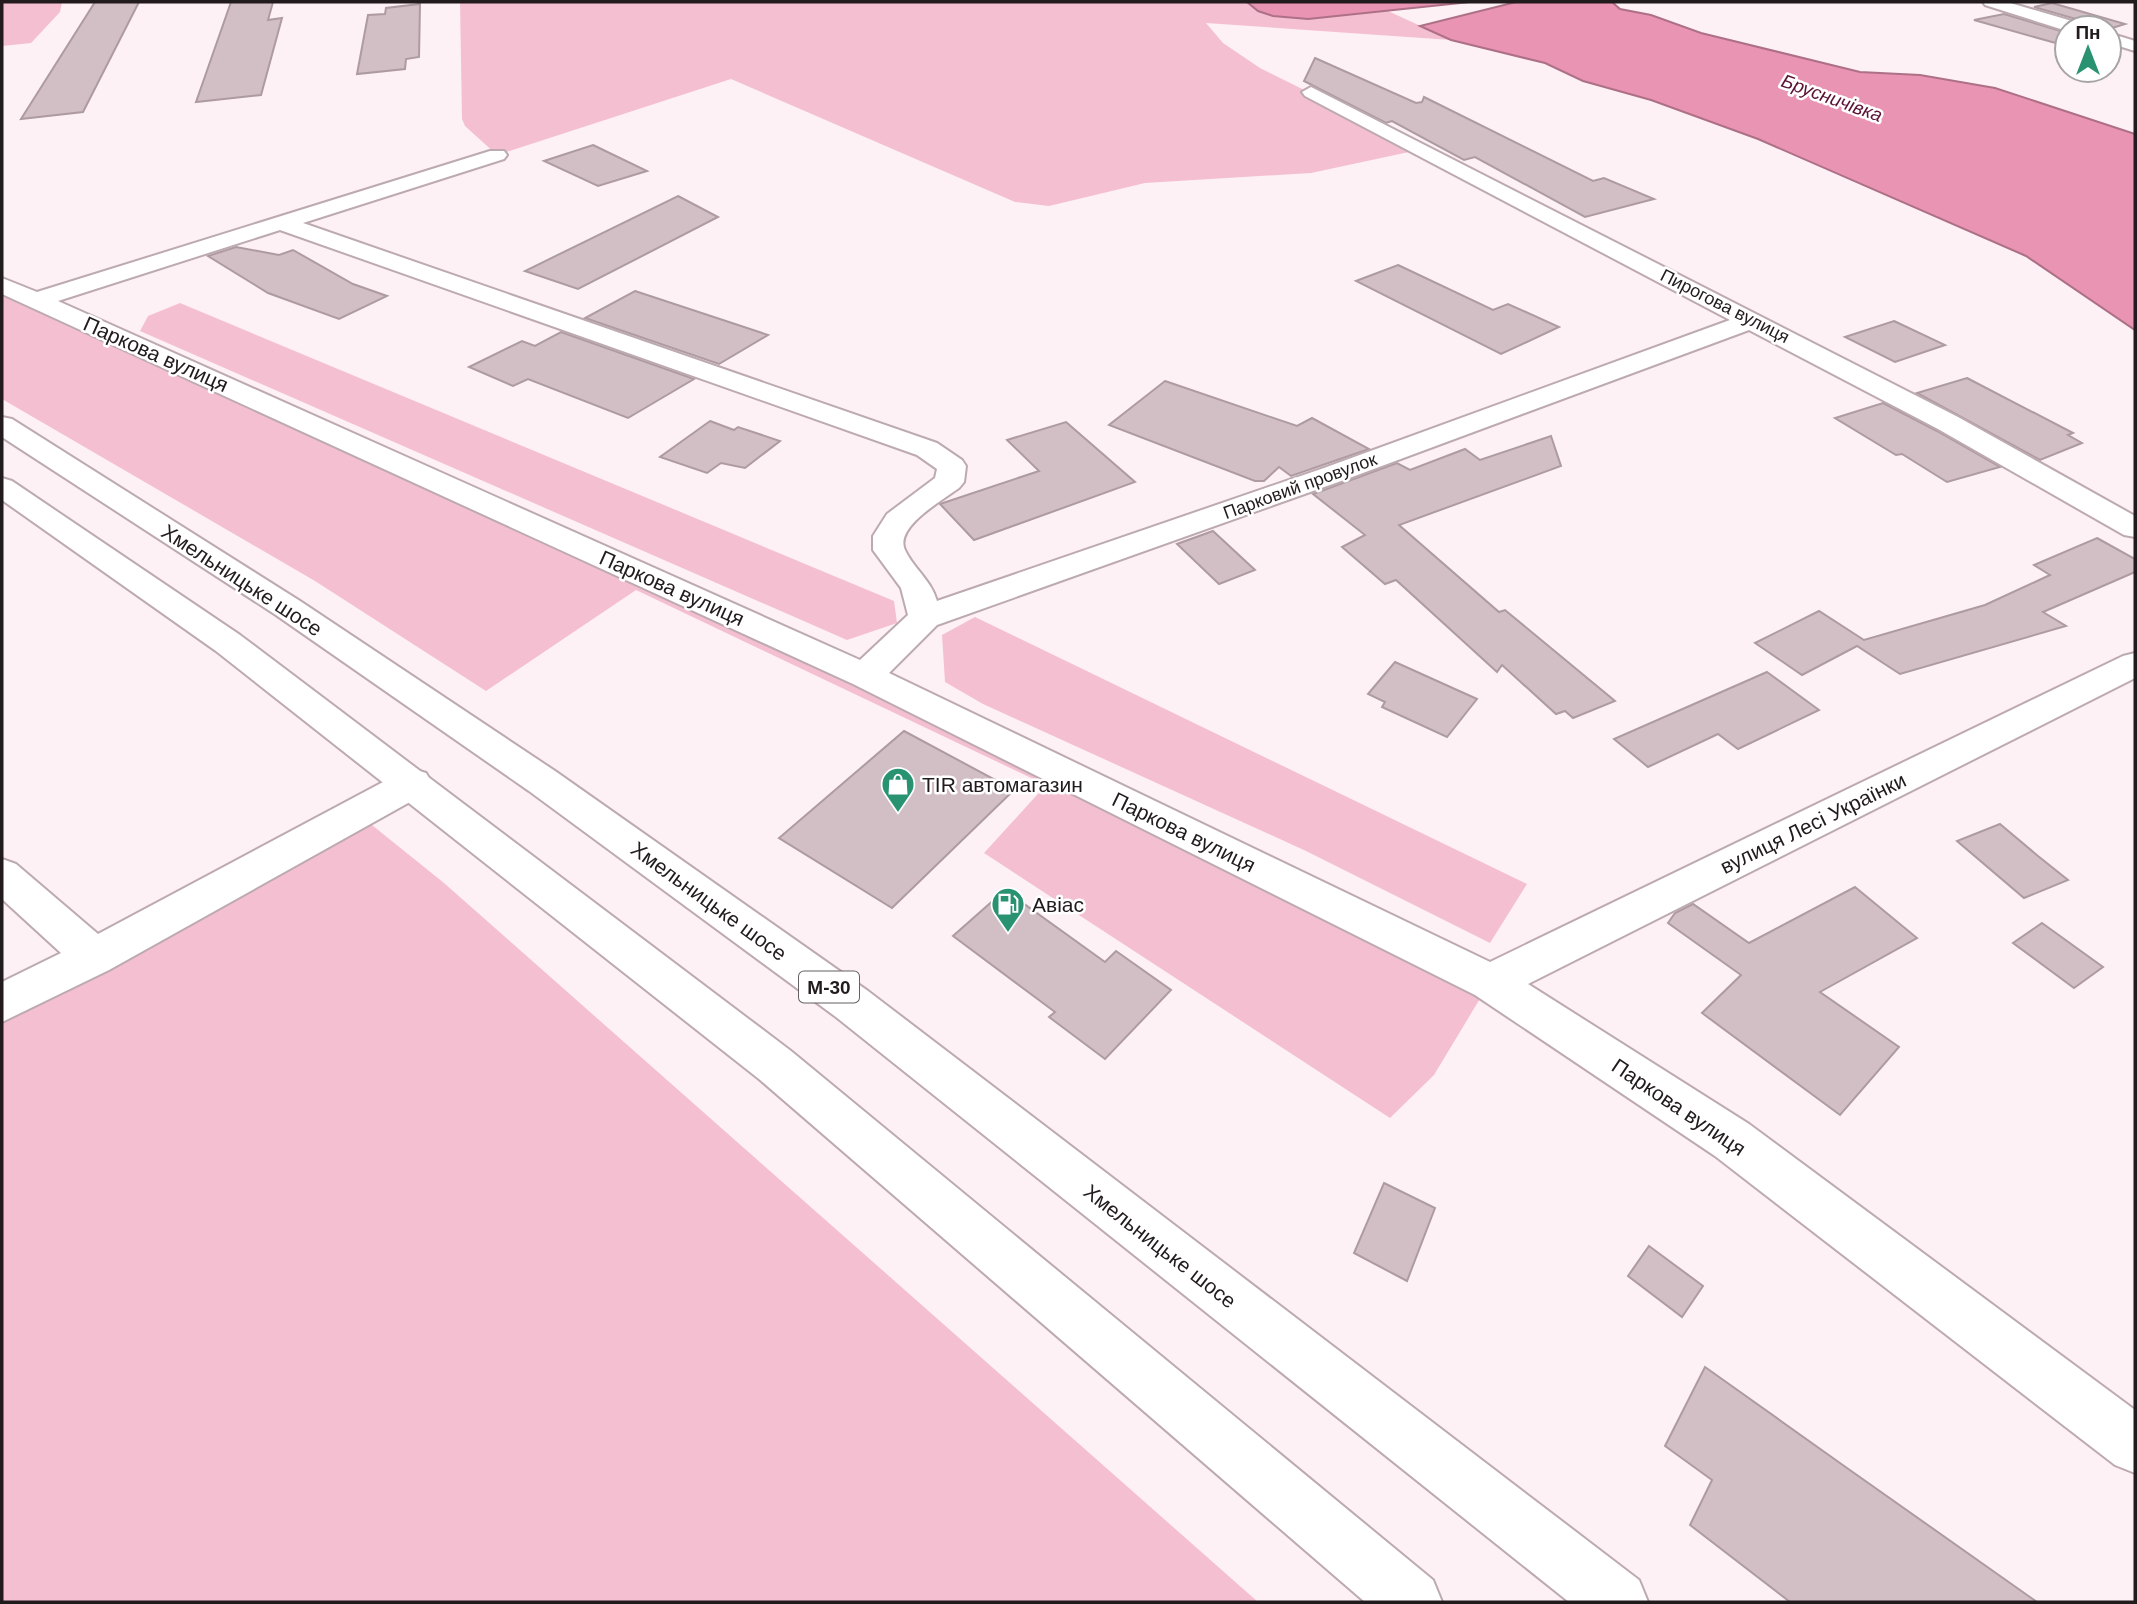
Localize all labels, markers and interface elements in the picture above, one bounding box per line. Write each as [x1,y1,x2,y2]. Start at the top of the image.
north arrow [2053,14,2123,84]
text: Пн [2075,22,2101,43]
water label: Брусничівка [1779,70,1885,126]
street label: Пирогова вулиця [1657,265,1793,347]
street label: Паркова вулиця [80,312,232,396]
street label: Парковий провулок [1221,449,1380,523]
street label: Хмельницьке шосе [158,520,326,640]
street label: Паркова вулиця [596,546,748,630]
shop icon: TIR автомагазин [879,765,917,814]
street label: вулиця Лесі Українки [1716,768,1910,878]
place label: TIR автомагазин [922,773,1083,796]
street label: Паркова вулиця [1109,787,1259,877]
street label: Хмельницьке шосе [627,837,791,965]
fuel station icon: Авіас [989,885,1027,934]
place label: Авіас [1032,893,1084,916]
road number: М-30 [799,972,859,1002]
street label: Паркова вулиця [1608,1054,1750,1160]
street label: Хмельницьке шосе [1079,1180,1241,1312]

